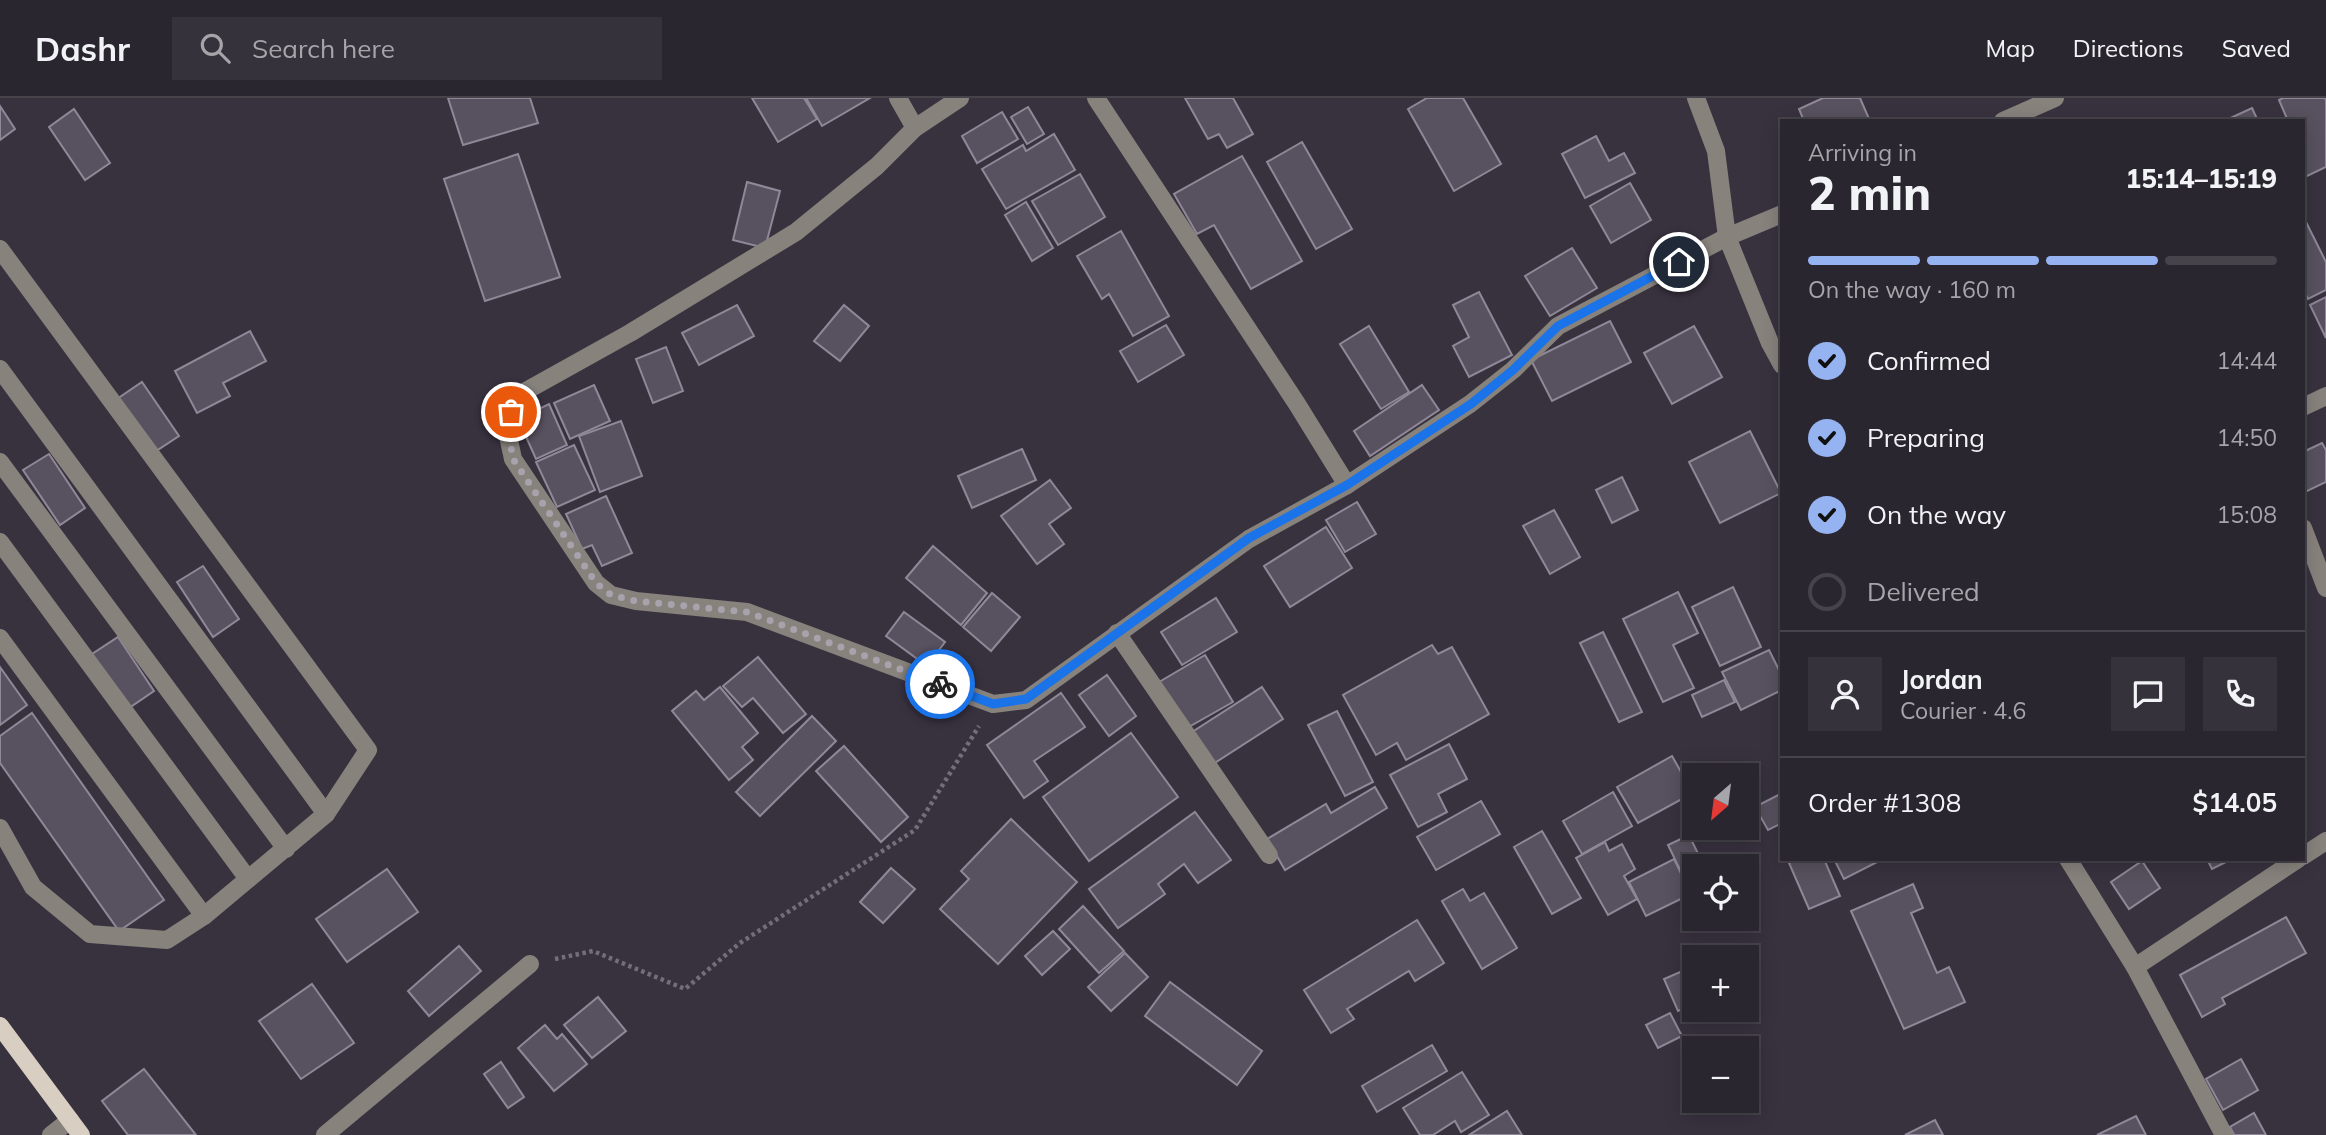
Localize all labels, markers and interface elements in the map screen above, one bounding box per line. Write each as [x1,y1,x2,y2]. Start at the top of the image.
search box [172,17,662,80]
text: Dashr [35,28,130,69]
icon: search [196,29,234,67]
text: Search here [252,32,395,65]
text: Map [1985,33,2035,63]
text: Directions [2073,33,2184,63]
text: Saved [2222,33,2291,63]
text: Arriving in [1808,138,1917,167]
text: 15:14–15:19 [2126,162,2277,195]
text: 2 min [1808,164,1931,222]
pin [1649,232,1709,292]
icon: home [1660,243,1698,281]
text: On the way · 160 m [1808,275,2016,304]
icon: check [1808,342,1846,380]
text: Confirmed [1867,344,1991,377]
text: 14:44 [2217,346,2277,375]
pin [481,382,541,442]
icon: bag [492,393,530,431]
icon: check [1808,419,1846,457]
text: Preparing [1867,421,1985,454]
text: 14:50 [2217,423,2277,452]
icon: check [1808,496,1846,534]
text: On the way [1867,498,2006,531]
text: 15:08 [2217,500,2277,529]
text: Delivered [1867,575,1980,608]
courier [905,649,975,719]
button: person [1808,657,1882,731]
button: chat [2111,657,2185,731]
button: phone [2203,657,2277,731]
text: Jordan [1900,663,1983,696]
icon: bike [921,665,959,703]
text: Courier · 4.6 [1900,696,2026,725]
north arrow [1682,763,1759,840]
map controls [1682,763,1759,1113]
text: Order #1308 [1808,786,1961,819]
text: $14.05 [2193,786,2277,819]
button: locate [1682,854,1759,931]
button: + [1682,945,1759,1022]
button: − [1682,1036,1759,1113]

